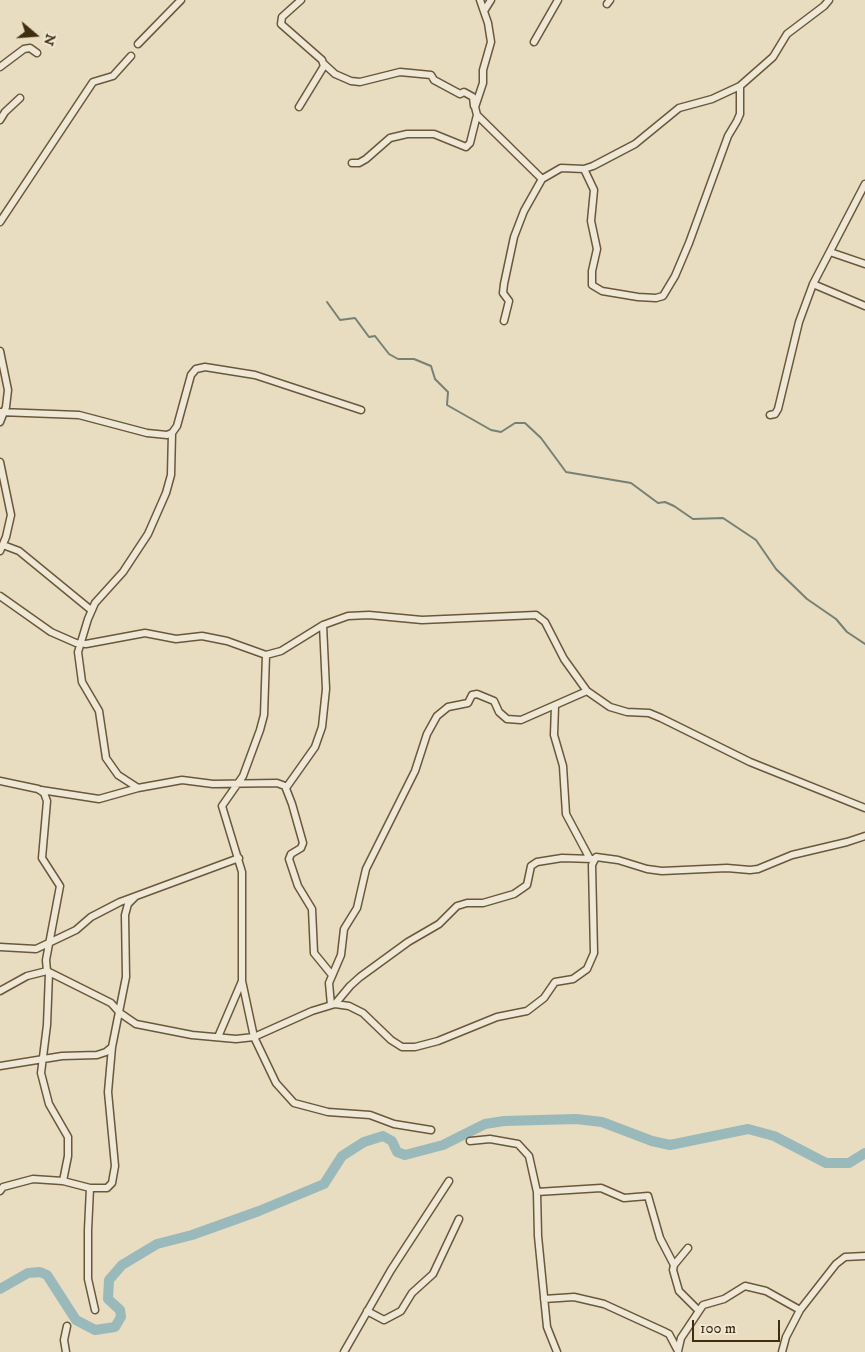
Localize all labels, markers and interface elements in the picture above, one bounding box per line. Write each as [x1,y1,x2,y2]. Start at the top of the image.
north arrow [10,10,60,60]
text: N [39,31,60,48]
scale bar [695,1310,782,1342]
text: 100 m [700,1319,736,1338]

